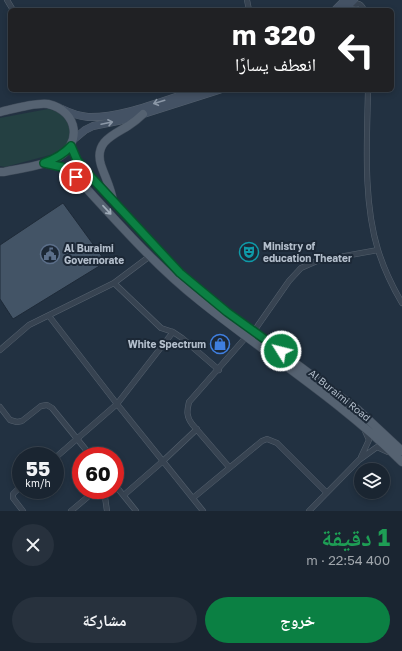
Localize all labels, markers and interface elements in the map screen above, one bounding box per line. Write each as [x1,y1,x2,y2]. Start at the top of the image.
text: 320 m [232,18,316,51]
icon: left [330,24,382,76]
text: انعطف يسارًا [235,53,316,75]
one-way arrow [153,99,166,106]
one-way arrow [100,119,113,127]
pin [59,160,93,194]
icon: arrive [65,166,87,188]
one-way arrow [102,205,112,215]
place label: Ministry of education Theater [263,240,352,264]
theatre icon: Ministry of education Theater [238,241,260,263]
place label: Al Buraimi Governorate [64,242,124,266]
public building icon: Al Buraimi Governorate [39,243,61,265]
position arrow [260,330,302,372]
shop icon: White Spectrum [209,333,231,355]
place label: White Spectrum [128,338,206,350]
street label: Al Buraimi Road [307,367,373,423]
speed limit sign: 60 [72,447,124,499]
text: 55 [26,456,50,480]
map controls [354,463,390,499]
button: layers [354,463,390,499]
text: km/h [25,477,51,489]
text: 1 دقيقة [321,522,390,551]
button: close [12,524,54,566]
text: 400 m · 22:54 [306,552,390,568]
button: مشاركة [12,597,197,643]
button: خروج [205,597,390,643]

